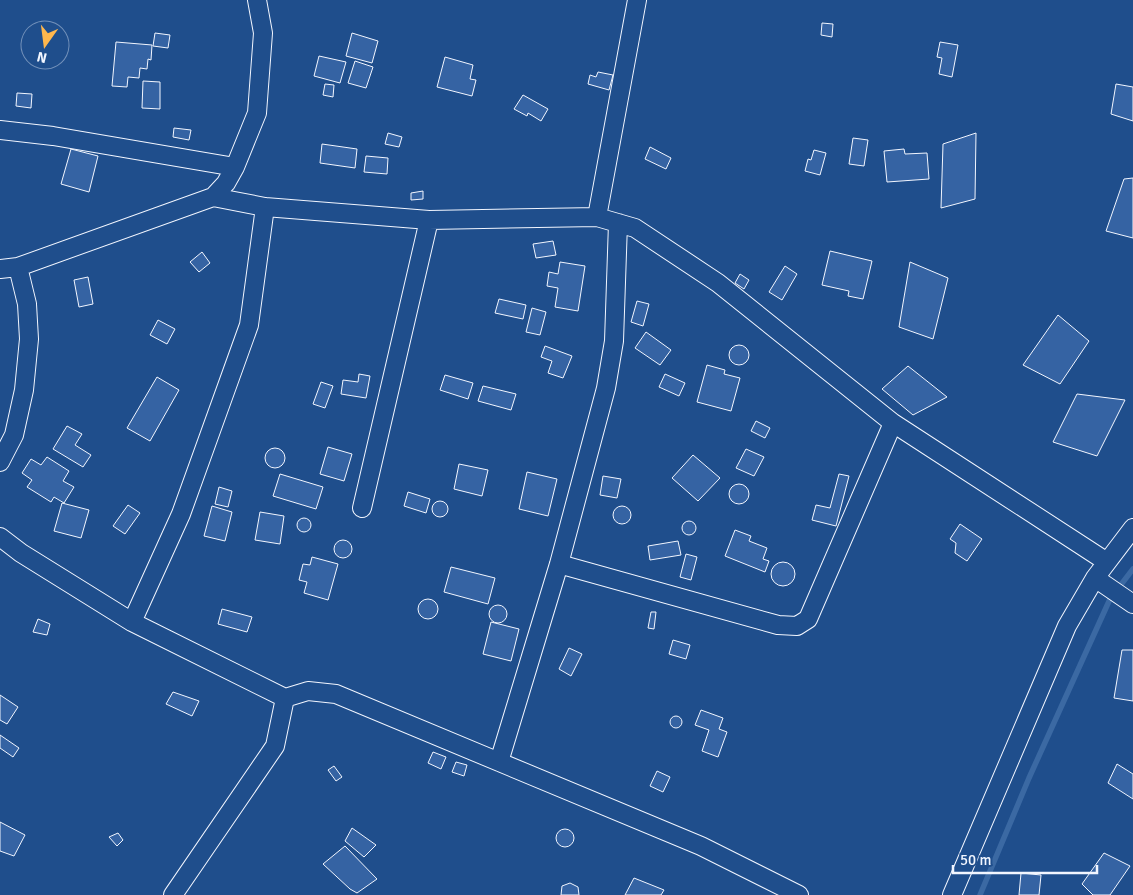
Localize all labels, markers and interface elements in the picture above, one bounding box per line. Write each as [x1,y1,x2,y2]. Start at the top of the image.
north arrow [20,20,70,70]
text: N [35,48,49,67]
scale bar [953,842,1097,874]
text: 50 m [960,851,991,869]

